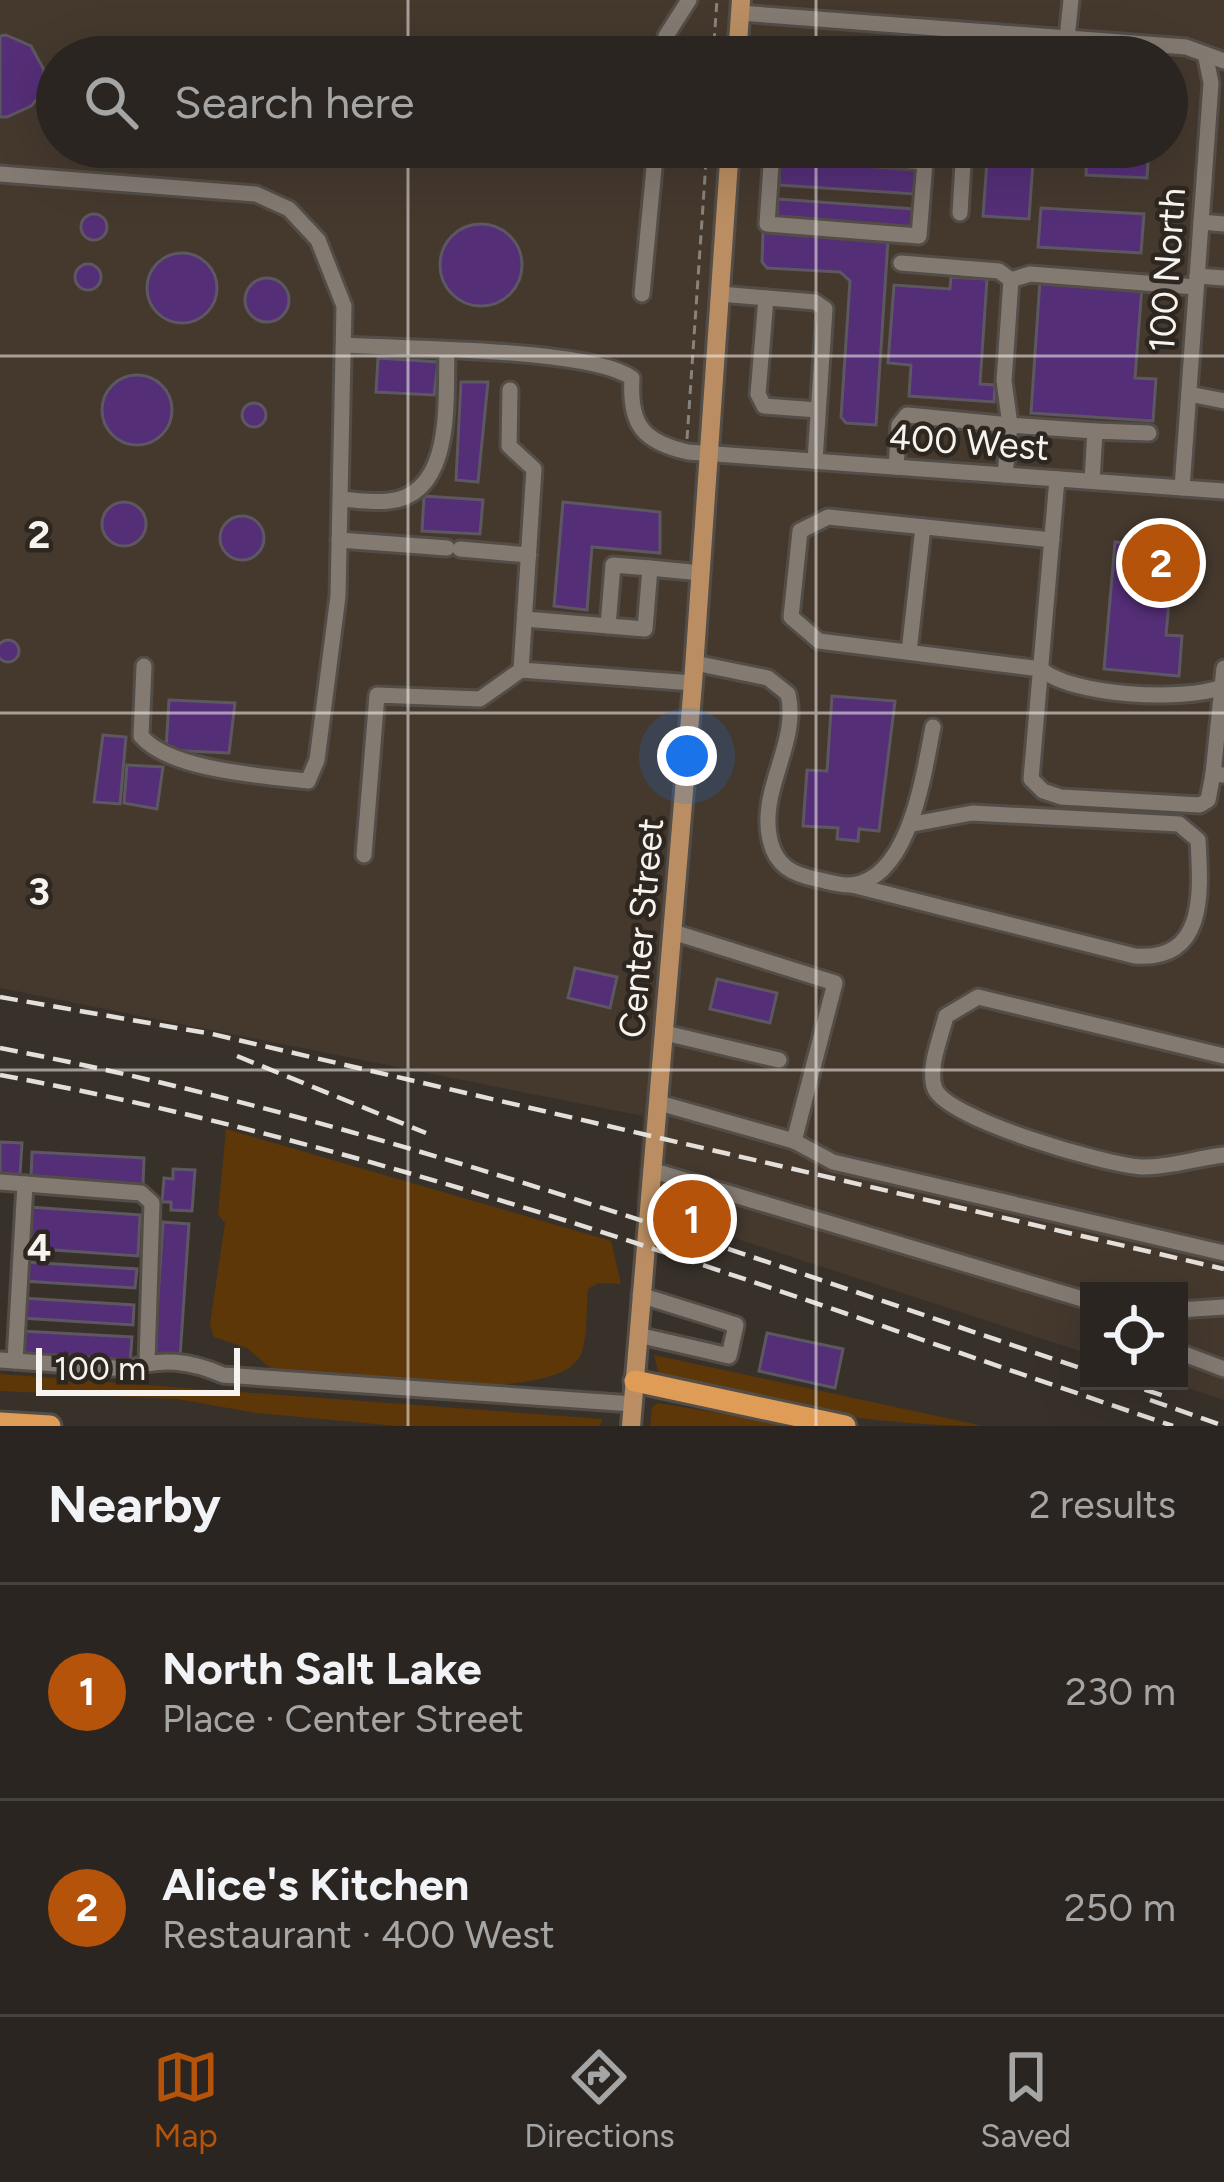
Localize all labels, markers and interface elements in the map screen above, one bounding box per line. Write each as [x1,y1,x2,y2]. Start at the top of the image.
search box [36,36,1188,168]
icon: search [78,69,144,135]
text: Search here [174,75,414,129]
street label: 100 North [1140,186,1194,354]
street label: 400 West [887,415,1051,469]
text: 2 [28,511,50,558]
pin: 2 [1122,518,1200,608]
your location [657,726,717,786]
street label: Center Street [610,816,672,1040]
text: 3 [28,868,50,915]
pin: 1 [653,1174,731,1264]
text: 4 [27,1224,51,1271]
map controls [1080,1282,1188,1390]
button: locate [1080,1282,1188,1390]
scale bar [36,1342,240,1395]
text: 100 m [54,1349,146,1388]
text: Nearby [48,1474,221,1535]
text: 2 results [1029,1481,1176,1528]
text: North Salt Lake [162,1641,482,1695]
text: 1 [79,1668,95,1715]
text: 230 m [1065,1668,1176,1715]
text: Place · Center Street [162,1695,524,1742]
text: Alice's Kitchen [162,1857,469,1911]
text: 2 [76,1884,98,1931]
text: 250 m [1064,1884,1176,1931]
text: Restaurant · 400 West [162,1911,555,1958]
tab: Map [153,2044,219,2155]
tab: Directions [524,2044,675,2155]
tab: Saved [980,2044,1071,2155]

